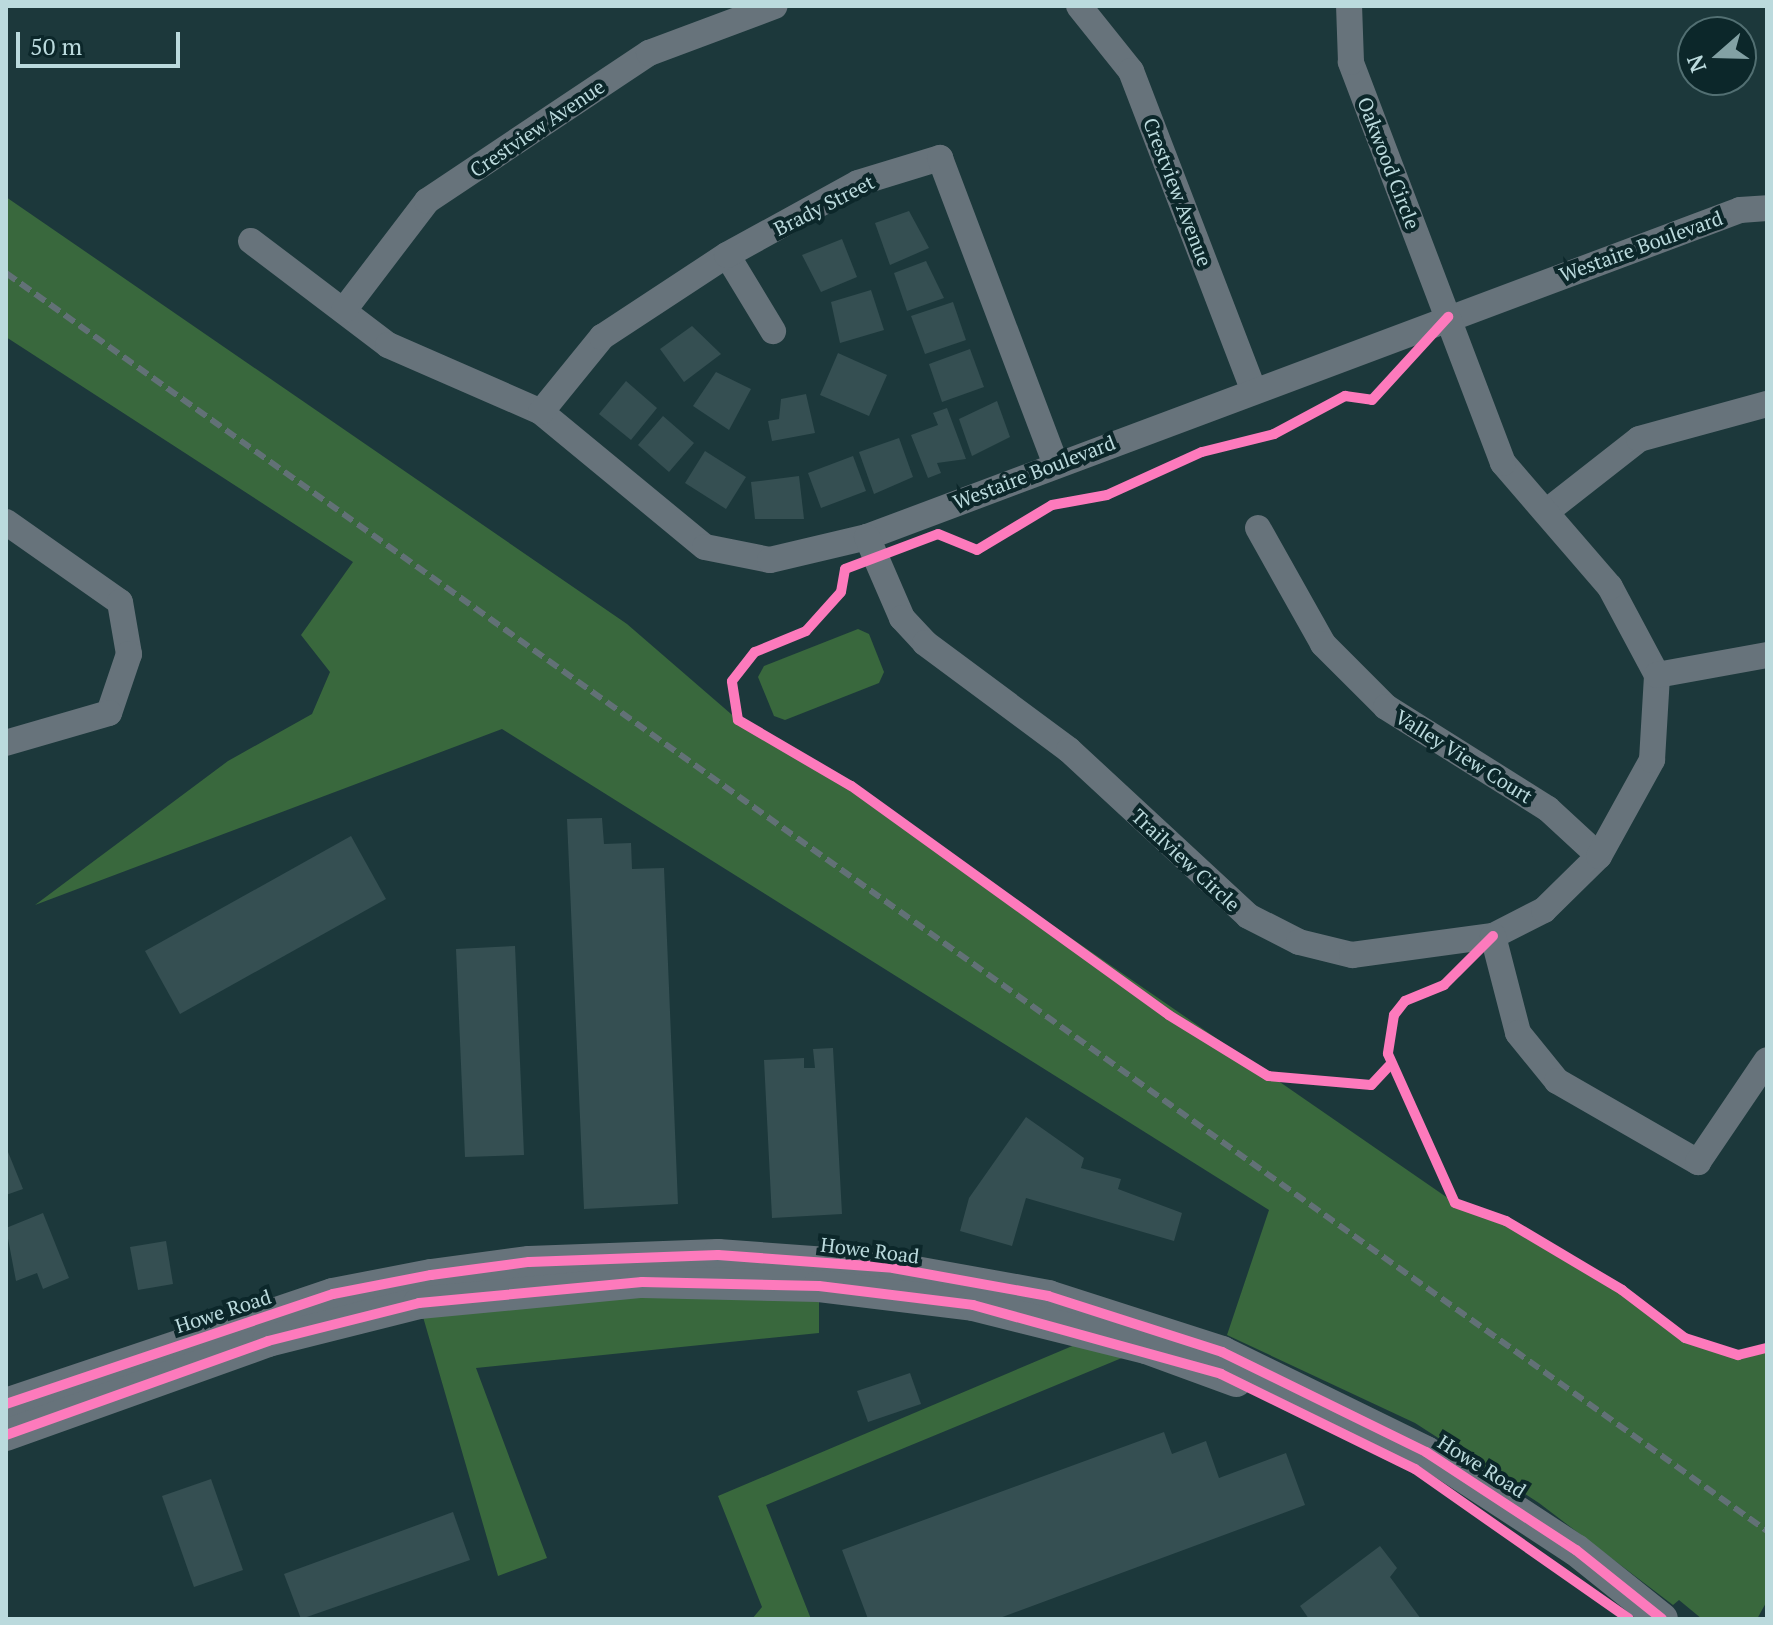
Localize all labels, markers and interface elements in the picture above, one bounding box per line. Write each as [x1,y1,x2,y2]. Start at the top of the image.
scale bar [20,16,184,66]
north arrow [1677,16,1757,96]
text: 50 m [30,30,82,62]
text: N [1679,51,1712,76]
street label: Crestview Avenue [465,74,609,182]
street label: Oakwood Circle [1353,94,1425,232]
street label: Crestview Avenue [1139,114,1217,270]
street label: Brady Street [770,169,878,241]
street label: Westaire Boulevard [1556,205,1726,287]
street label: Westaire Boulevard [949,430,1119,514]
street label: Valley View Court [1391,704,1537,808]
street label: Trailview Circle [1127,804,1245,916]
street label: Howe Road [819,1232,921,1268]
street label: Howe Road [172,1284,274,1338]
street label: Howe Road [1434,1430,1530,1502]

